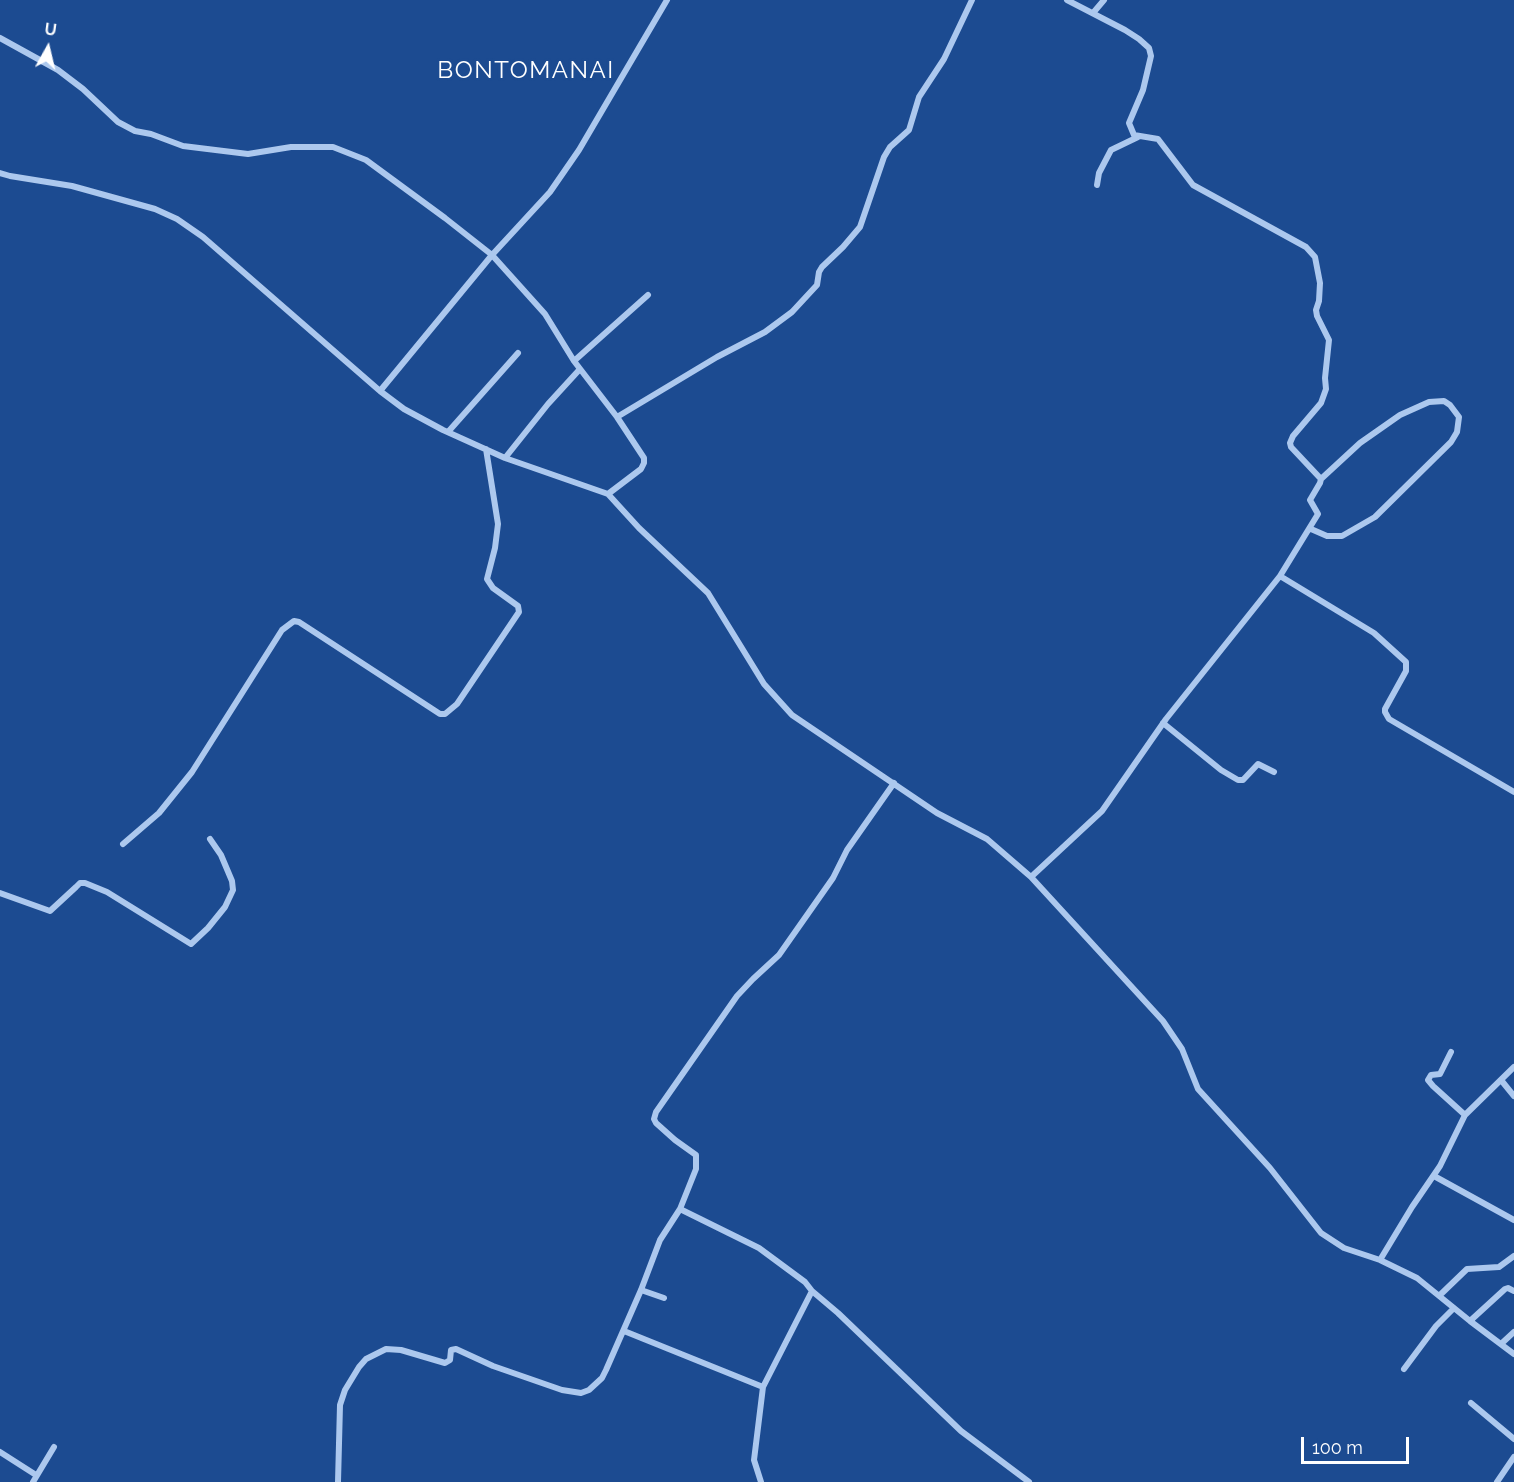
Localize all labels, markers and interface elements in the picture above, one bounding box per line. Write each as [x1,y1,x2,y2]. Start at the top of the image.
north arrow [18,18,78,78]
text: U [43,19,58,40]
district label: BONTOMANAI [437,57,615,85]
scale bar [1304,1425,1412,1463]
text: 100 m [1312,1437,1363,1458]

